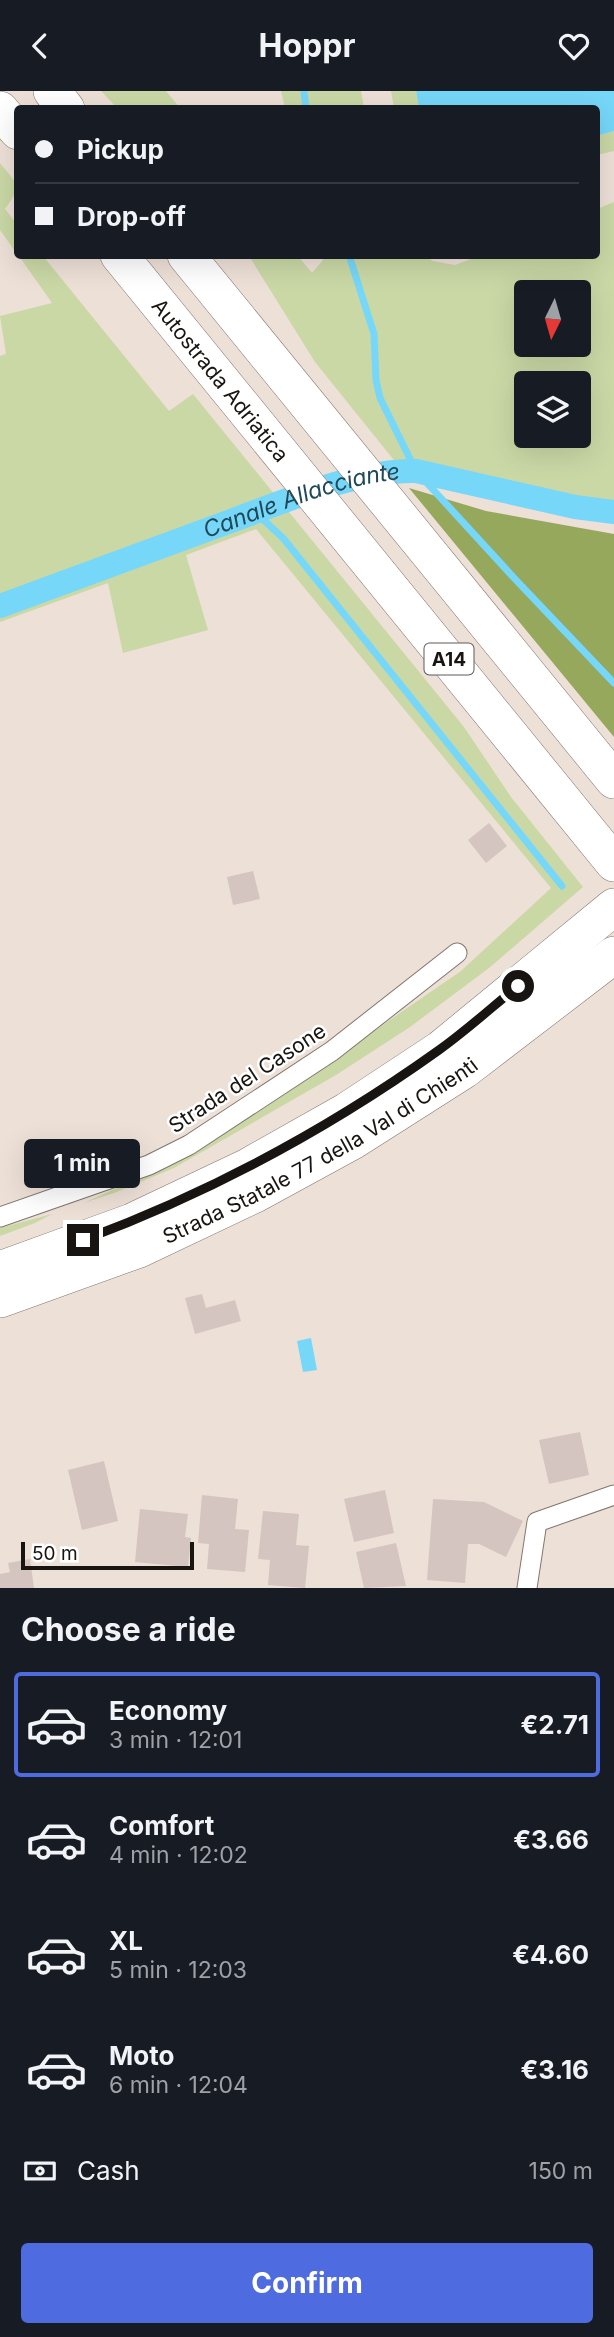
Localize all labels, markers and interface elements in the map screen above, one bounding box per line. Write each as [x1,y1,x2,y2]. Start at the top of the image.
text: Hoppr [259,26,355,65]
icon: back [21,27,59,65]
icon: heart [555,27,593,65]
text: Pickup [77,134,164,165]
text: Drop-off [77,201,186,232]
north arrow [514,280,592,357]
map controls [514,280,591,448]
street label: Autostrada Adriatica [147,293,294,466]
button: layers [514,371,591,448]
water label: Canale Allacciante [199,457,401,544]
road number: A14 [424,643,474,674]
route start [502,970,534,1002]
street label: Strada del Casone [164,1018,330,1138]
street label: Strada Statale 77 della Val di Chienti [158,1052,482,1249]
callout: 1 min [25,1139,141,1187]
text: 1 min [54,1149,110,1177]
route end [67,1224,99,1256]
scale bar [21,1539,194,1571]
text: 50 m [32,1542,78,1565]
text: Choose a ride [21,1610,236,1649]
icon: car [25,1693,88,1756]
text: Economy [109,1695,227,1726]
text: €2.71 [520,1709,589,1740]
text: 3 min · 12:01 [109,1726,242,1754]
icon: car [25,1808,88,1871]
text: Comfort [109,1810,214,1841]
text: €3.66 [513,1824,589,1855]
text: 4 min · 12:02 [109,1841,248,1869]
icon: car [25,1923,88,1986]
text: XL [109,1925,143,1956]
text: €4.60 [512,1939,589,1970]
text: 5 min · 12:03 [109,1956,247,1984]
icon: car [25,2038,88,2101]
text: Moto [109,2040,174,2071]
text: €3.16 [521,2054,589,2085]
text: 6 min · 12:04 [109,2071,248,2099]
icon: cash [21,2152,59,2190]
text: Cash [77,2155,140,2186]
text: 150 m [529,2157,593,2185]
button: Confirm [21,2243,593,2323]

